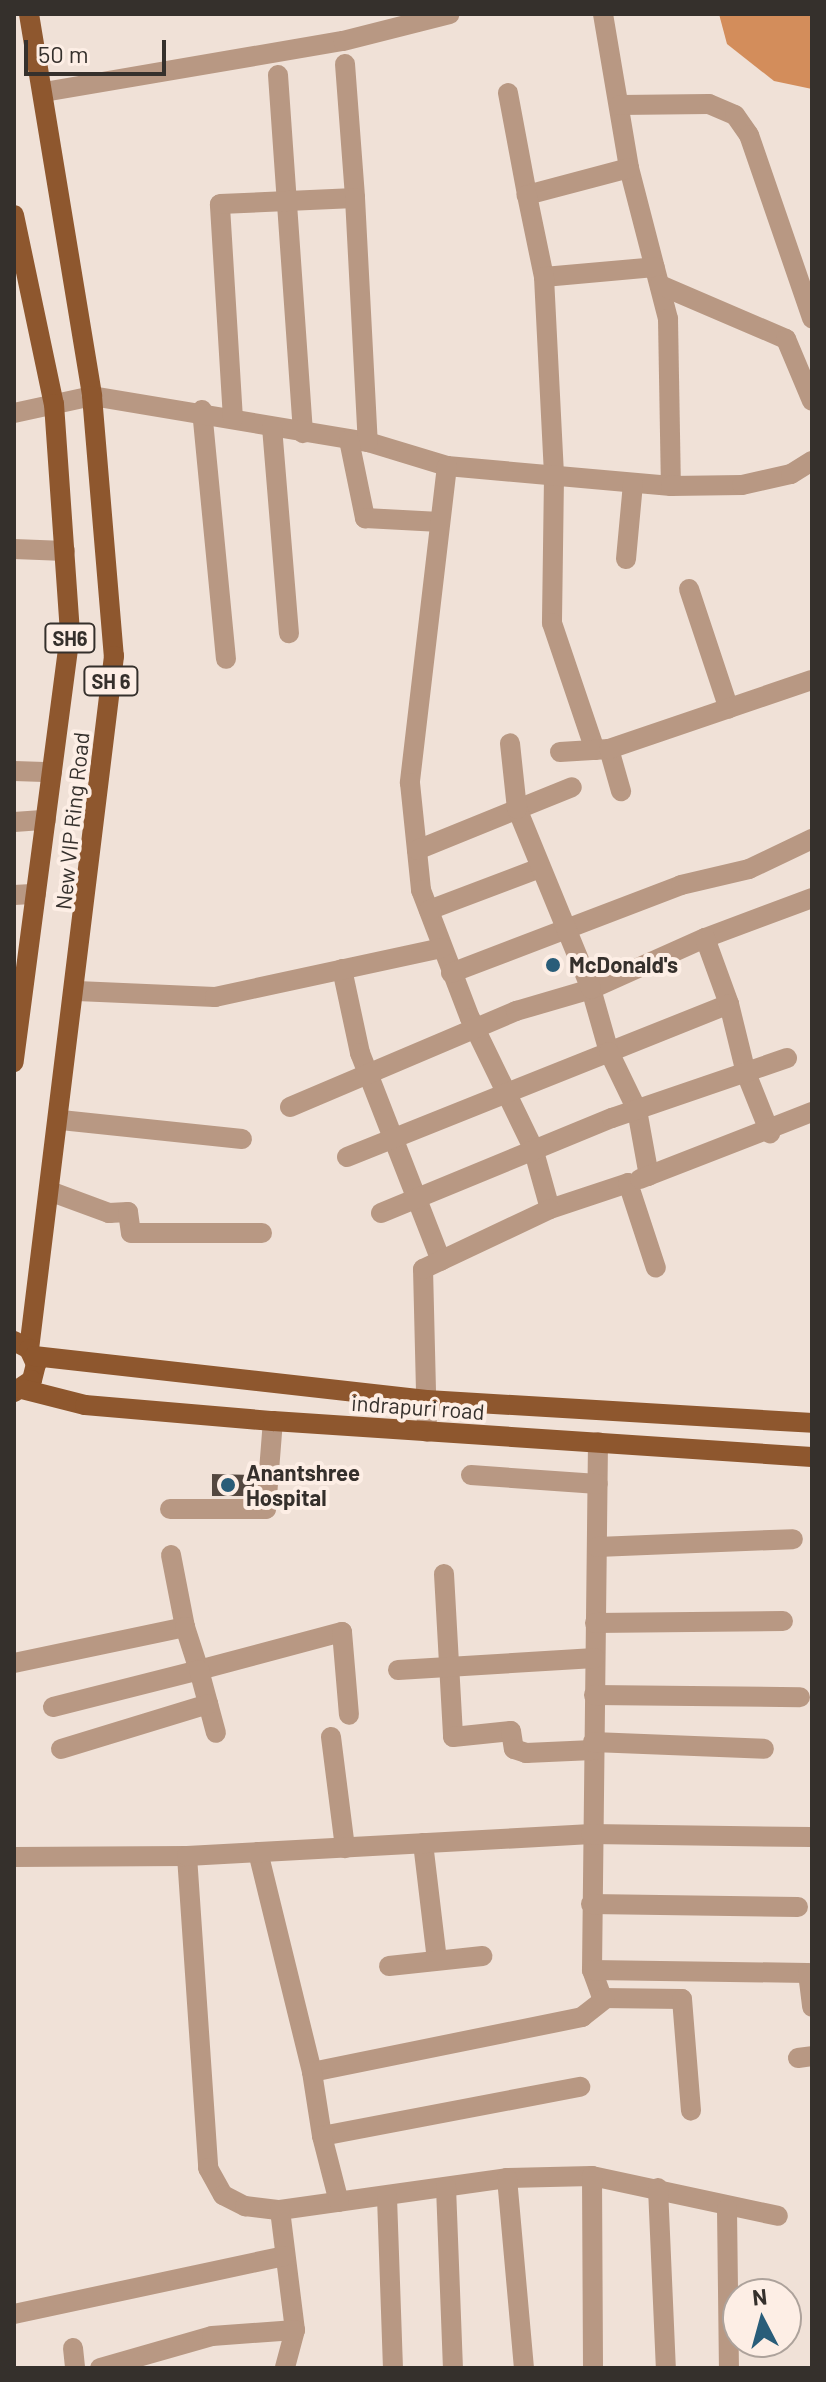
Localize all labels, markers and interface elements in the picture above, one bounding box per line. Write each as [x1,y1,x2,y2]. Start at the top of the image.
scale bar [28,24,170,74]
text: 50 m [38,39,89,68]
road number: SH6 [44,622,96,654]
road number: SH 6 [83,665,139,697]
street label: New VIP Ring Road [50,731,94,911]
place label: McDonald's [569,952,678,978]
marker: McDonald's [544,956,562,974]
street label: indrapuri road [350,1389,486,1425]
place label: Anantshree Hospital [246,1459,360,1510]
marker: Anantshree Hospital [217,1474,239,1496]
north arrow [722,2278,802,2358]
text: N [751,2282,768,2310]

